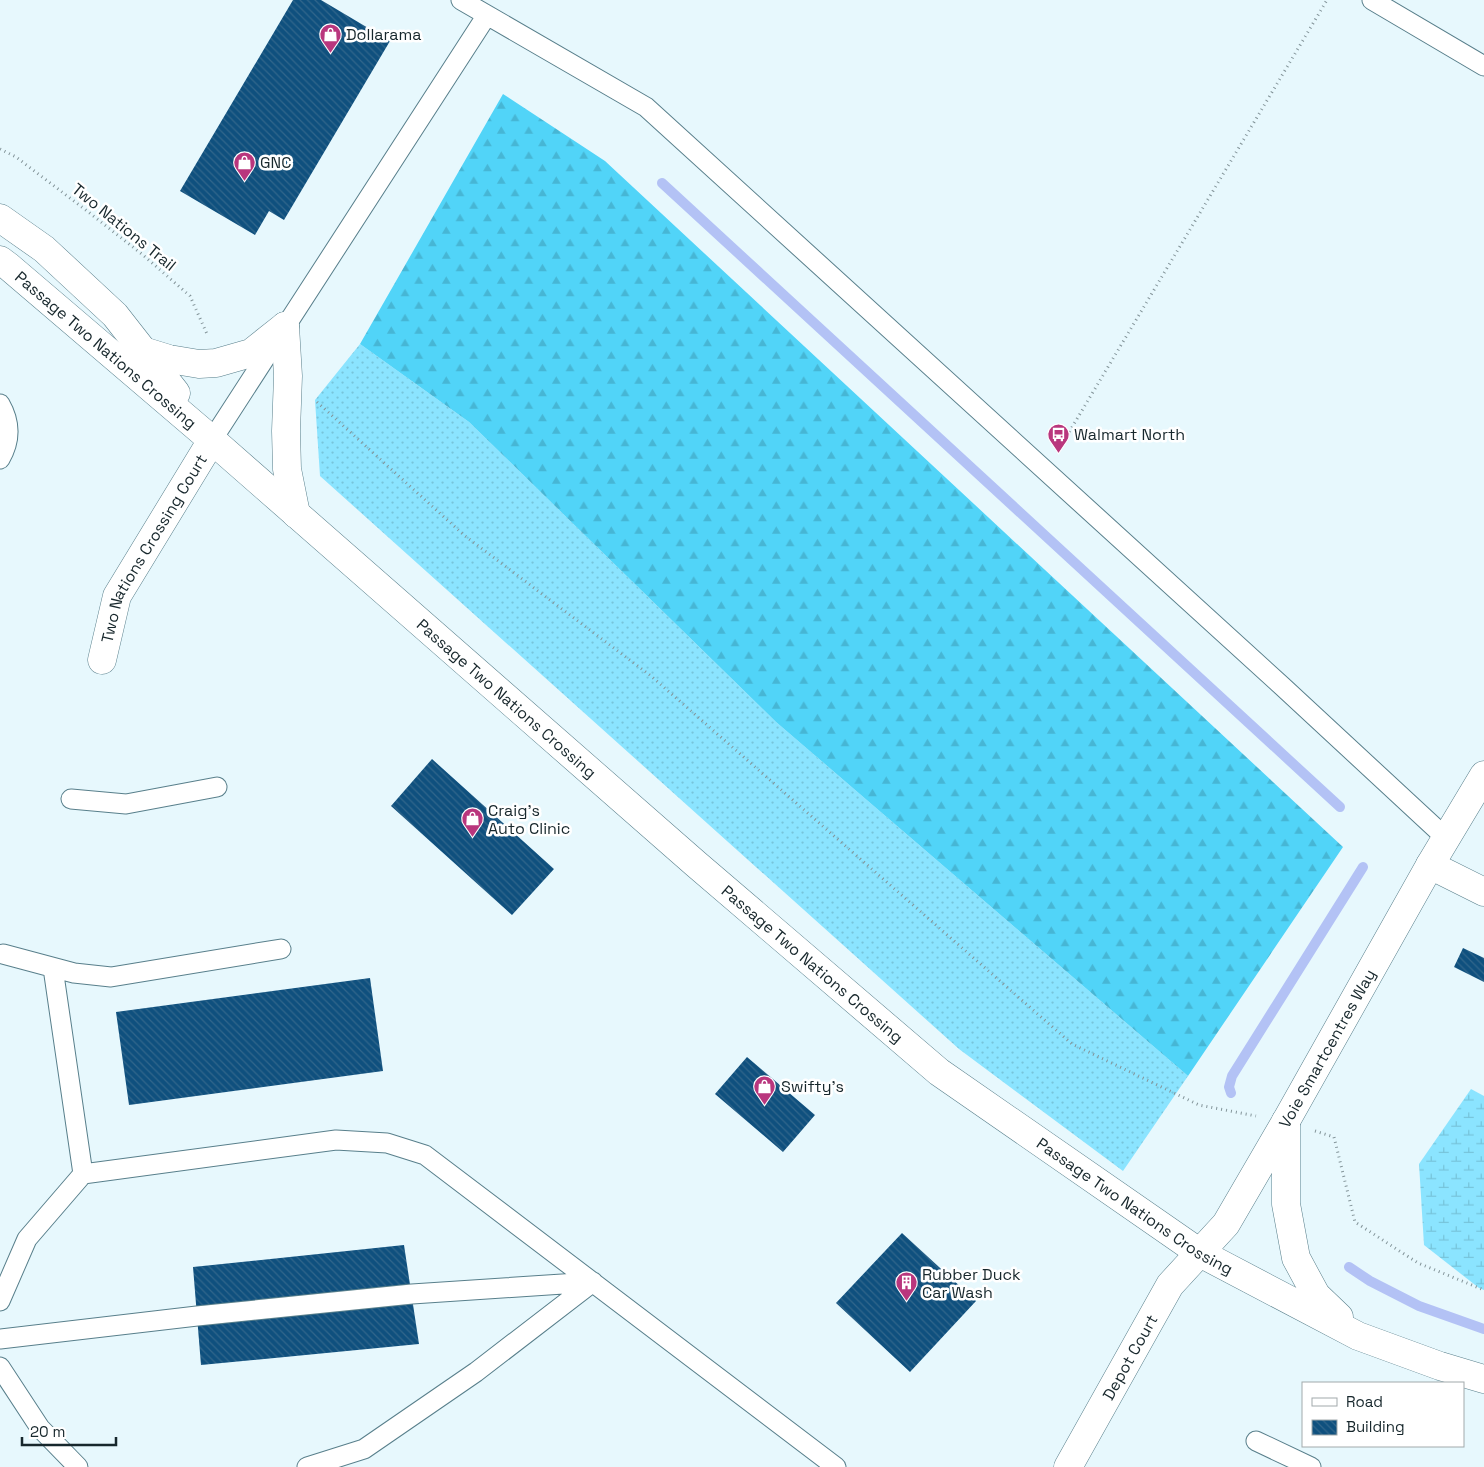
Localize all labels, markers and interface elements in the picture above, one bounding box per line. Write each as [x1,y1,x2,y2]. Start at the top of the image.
shop icon: Dollarama [318,22,342,53]
place label: Dollarama [346,24,421,45]
shop icon: GNC [232,150,256,181]
place label: GNC [260,152,291,173]
street label: Two Nations Trail [68,178,180,276]
street label: Passage Two Nations Crossing [11,266,201,433]
bus stop icon: Walmart North [1046,422,1070,453]
place label: Walmart North [1074,424,1185,445]
street label: Two Nations Crossing Court [96,450,211,645]
street label: Passage Two Nations Crossing [412,614,601,783]
place label: Craig's Auto Clinic [488,800,570,839]
shop icon: Craig's Auto Clinic [460,807,484,838]
street label: Passage Two Nations Crossing [717,880,908,1047]
street label: Voie Smartcentres Way [1274,965,1380,1132]
shop icon: Swifty's [753,1074,777,1105]
place label: Swifty's [781,1076,844,1097]
street label: Passage Two Nations Crossing [1033,1133,1237,1279]
place label: Rubber Duck Car Wash [922,1264,1021,1303]
building icon: Rubber Duck Car Wash [894,1271,918,1302]
street label: Depot Court [1097,1311,1162,1404]
legend [1302,1382,1464,1447]
text: Road [1346,1392,1383,1411]
scale bar [22,1414,116,1446]
text: Building [1346,1417,1405,1436]
text: 20 m [30,1422,65,1441]

